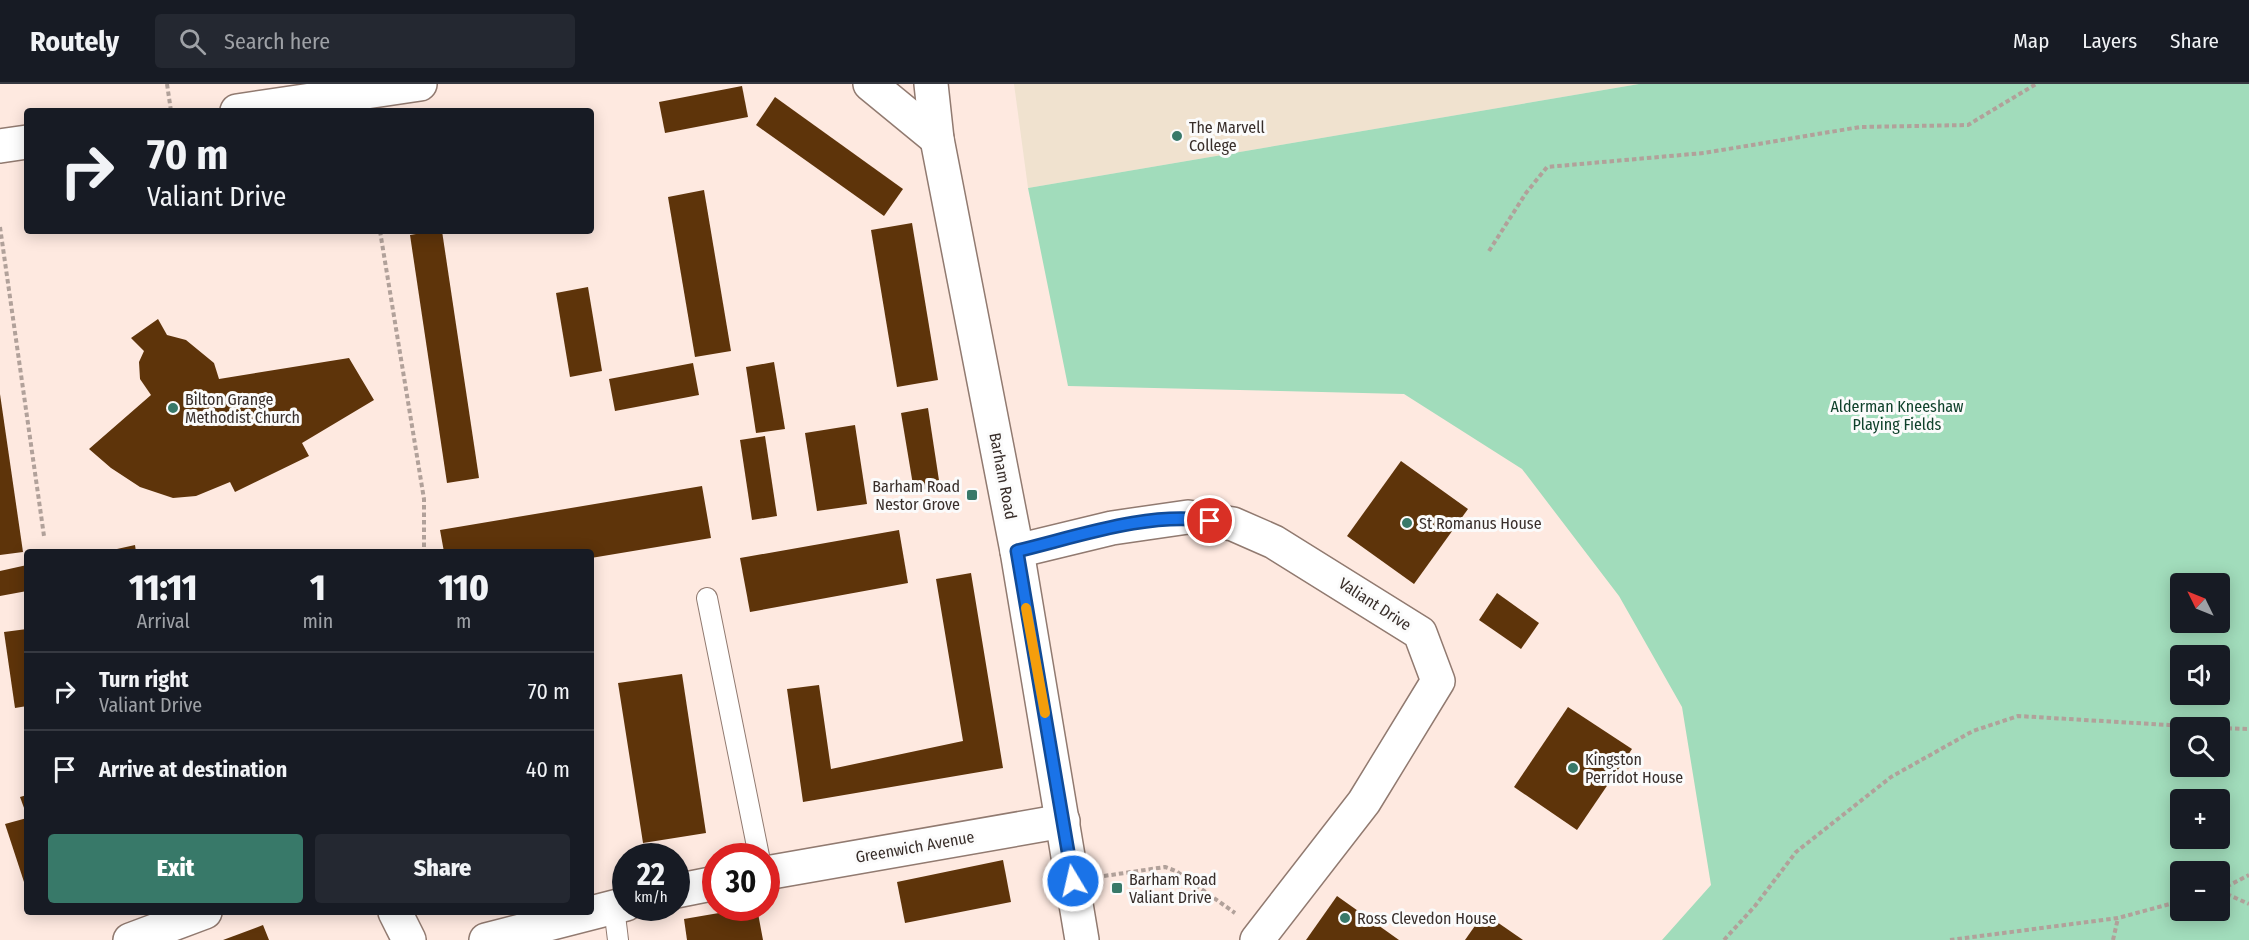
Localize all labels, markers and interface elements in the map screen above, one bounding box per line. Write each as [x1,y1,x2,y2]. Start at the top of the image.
search box [155,14,575,68]
text: Routely [30,25,119,58]
icon: search [176,25,209,58]
text: Search here [224,28,330,55]
text: Map [2013,28,2049,54]
text: Layers [2082,28,2137,54]
text: Share [2170,28,2219,54]
place label: The Marvell College [1189,118,1265,155]
marker: The Marvell College [1170,129,1184,143]
text: 70 m [147,130,228,180]
icon: right [48,132,126,210]
text: Valiant Drive [147,181,286,213]
place label: Bilton Grange Methodist Church [185,390,300,427]
park label: Alderman Kneeshaw Playing Fields [1830,397,1964,434]
marker: Bilton Grange Methodist Church [166,401,180,415]
street label: Barham Road [985,431,1021,521]
place label: Barham Road Nestor Grove [872,477,960,514]
marker: Barham Road Nestor Grove [965,488,979,502]
pin [1184,495,1235,546]
icon: arrive [1193,504,1226,537]
place label: St Romanus House [1419,514,1542,533]
marker: St Romanus House [1400,516,1414,530]
text: 11:11 [129,566,197,610]
text: 1 [310,566,326,610]
text: 110 [438,566,489,610]
north arrow [2170,573,2230,633]
map controls [2170,573,2230,921]
street label: Valiant Drive [1335,574,1415,635]
text: Arrival [137,609,190,633]
text: min [302,609,333,633]
text: m [456,609,471,633]
button: sound [2170,645,2230,705]
text: Turn right [99,666,188,693]
icon: right [48,675,81,708]
text: 70 m [528,678,570,705]
text: Valiant Drive [99,693,202,717]
button: search [2170,717,2230,777]
place label: Kingston Perridot House [1585,750,1683,787]
icon: arrive [48,753,81,786]
text: Arrive at destination [99,756,287,783]
text: 40 m [526,756,570,783]
marker: Kingston Perridot House [1566,761,1580,775]
button: + [2170,789,2230,849]
street label: Greenwich Avenue [854,827,976,867]
button: Exit [48,834,303,903]
button: Share [315,834,570,903]
speed limit sign: 30 [702,843,780,921]
position arrow [1041,849,1105,913]
text: 22 [637,857,665,893]
button: − [2170,861,2230,921]
place label: Barham Road Valiant Drive [1129,870,1217,907]
marker: Barham Road Valiant Drive [1110,881,1124,895]
text: km/h [634,888,668,906]
place label: Ross Clevedon House [1357,909,1497,928]
marker: Ross Clevedon House [1338,911,1352,925]

